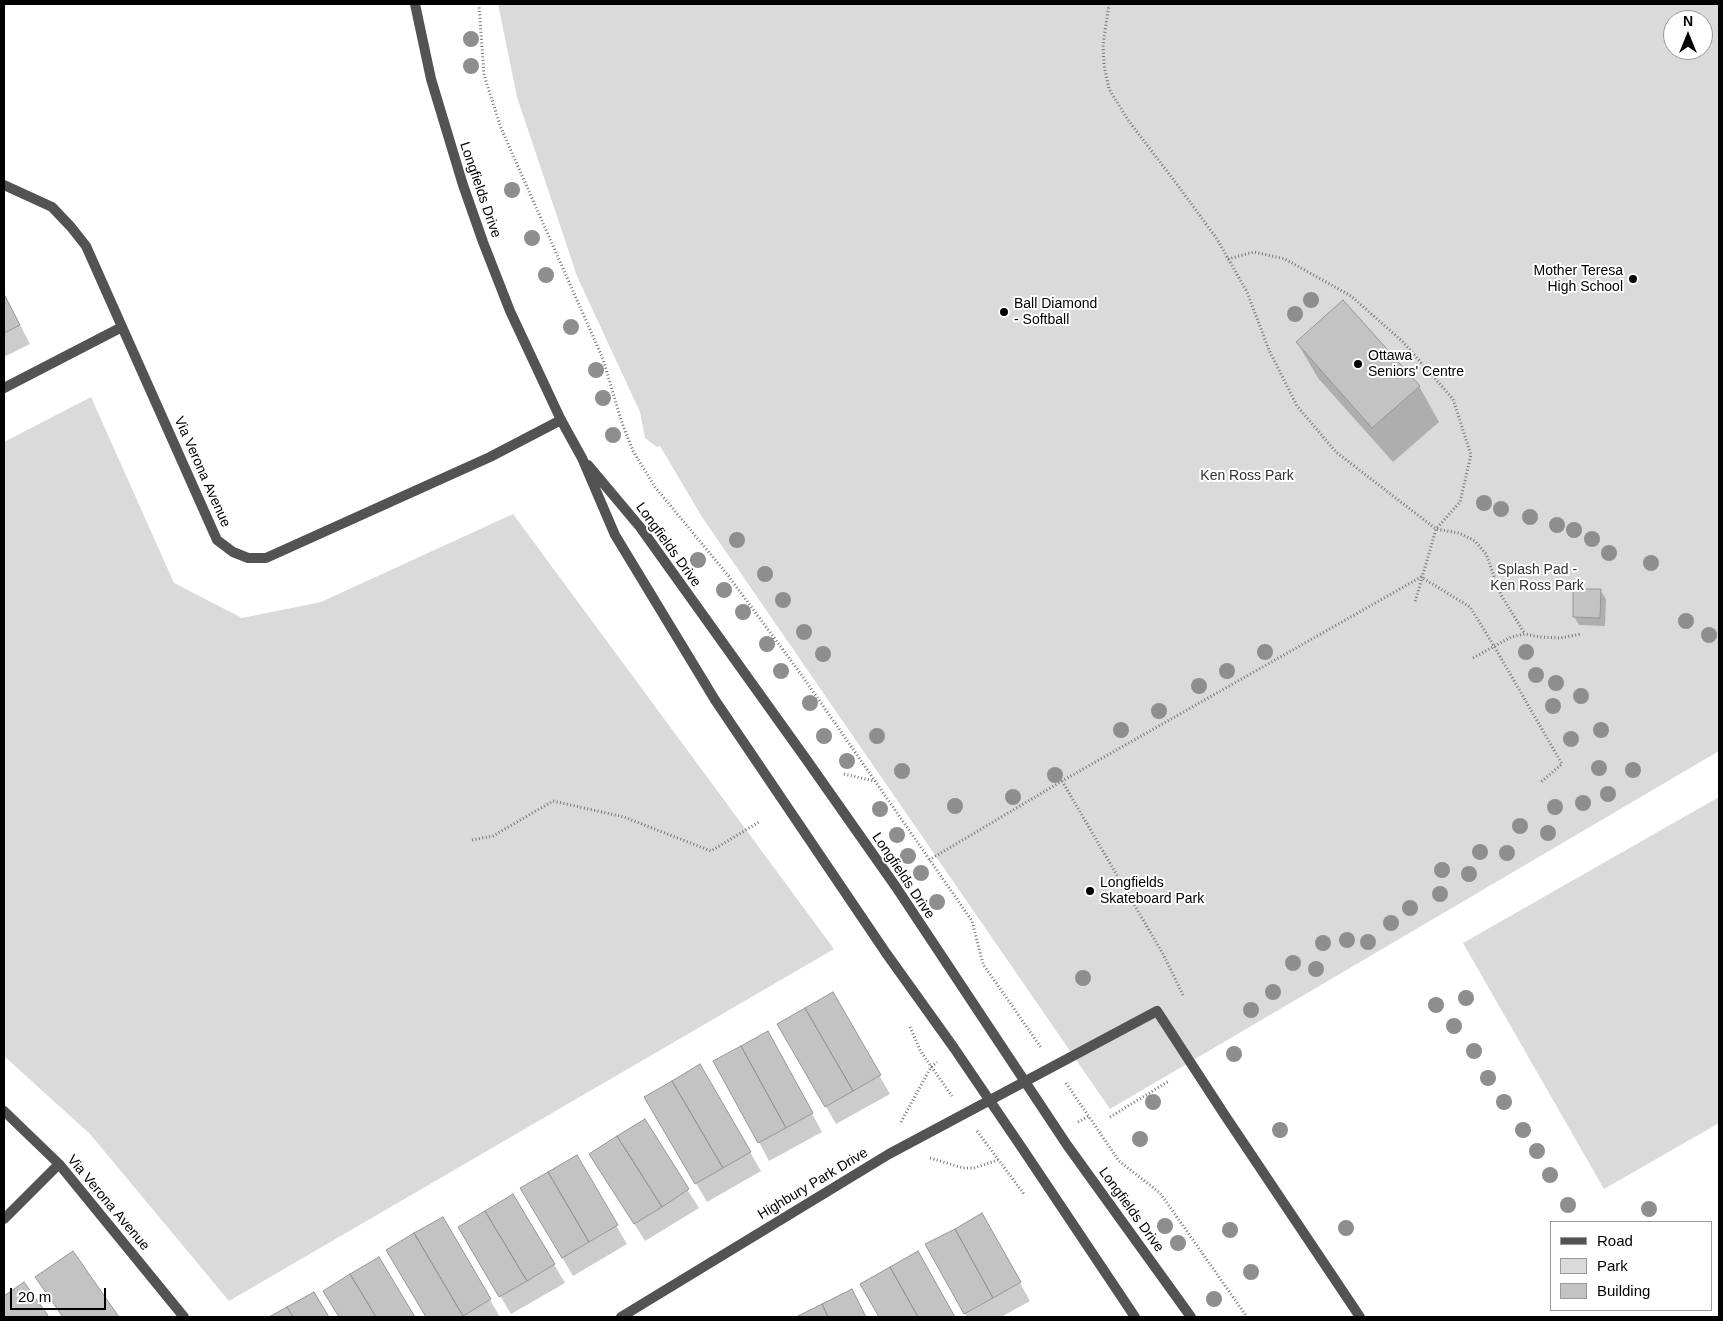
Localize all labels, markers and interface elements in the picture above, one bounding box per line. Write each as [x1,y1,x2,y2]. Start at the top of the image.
north arrow [1663,10,1713,60]
text: N [1683,13,1693,29]
street label: Longfields Drive [456,140,504,240]
place label: Mother Teresa High School [1534,263,1623,296]
marker: Mother Teresa High School [1627,273,1639,285]
place label: Ball Diamond - Softball [1014,296,1097,328]
marker: Ball Diamond - Softball [998,306,1010,318]
place label: Ottawa Seniors' Centre [1368,348,1464,381]
marker: Ottawa Seniors' Centre [1352,358,1364,370]
street label: Via Verona Avenue [170,414,234,530]
park label: Ken Ross Park [1200,468,1294,484]
street label: Longfields Drive [632,499,704,591]
park label: Splash Pad - Ken Ross Park [1490,562,1584,594]
street label: Longfields Drive [868,830,938,922]
place label: Longfields Skateboard Park [1100,875,1204,908]
marker: Longfields Skateboard Park [1084,885,1096,897]
street label: Highbury Park Drive [755,1145,871,1223]
street label: Via Verona Avenue [63,1152,153,1254]
street label: Longfields Drive [1095,1164,1167,1256]
legend [1550,1221,1713,1311]
text: Road [1597,1232,1633,1249]
text: Park [1597,1257,1628,1274]
scale bar [12,1278,109,1310]
text: Building [1597,1282,1650,1299]
text: 20 m [18,1288,51,1305]

